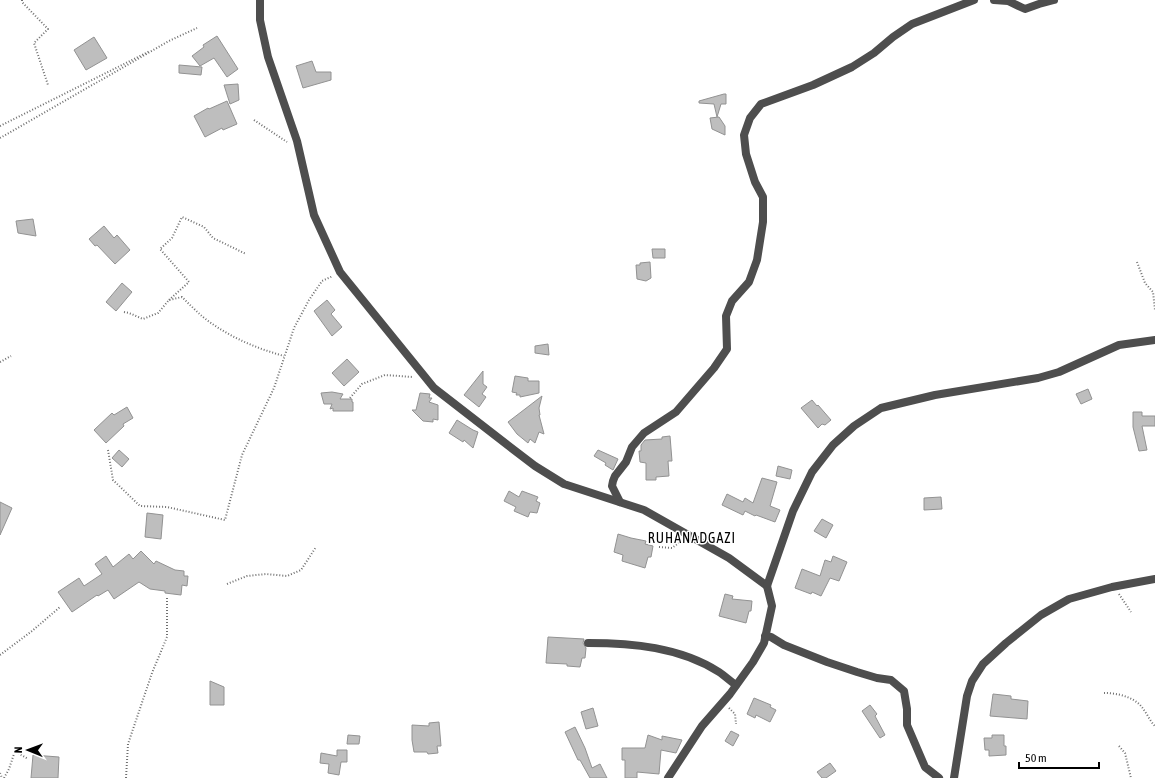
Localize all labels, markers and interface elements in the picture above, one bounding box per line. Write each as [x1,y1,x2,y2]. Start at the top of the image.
district label: RUHANADGAZI [648,530,736,546]
north arrow [8,730,48,770]
scale bar [1019,744,1099,770]
text: N [12,746,24,753]
text: 50 m [1025,751,1047,765]

